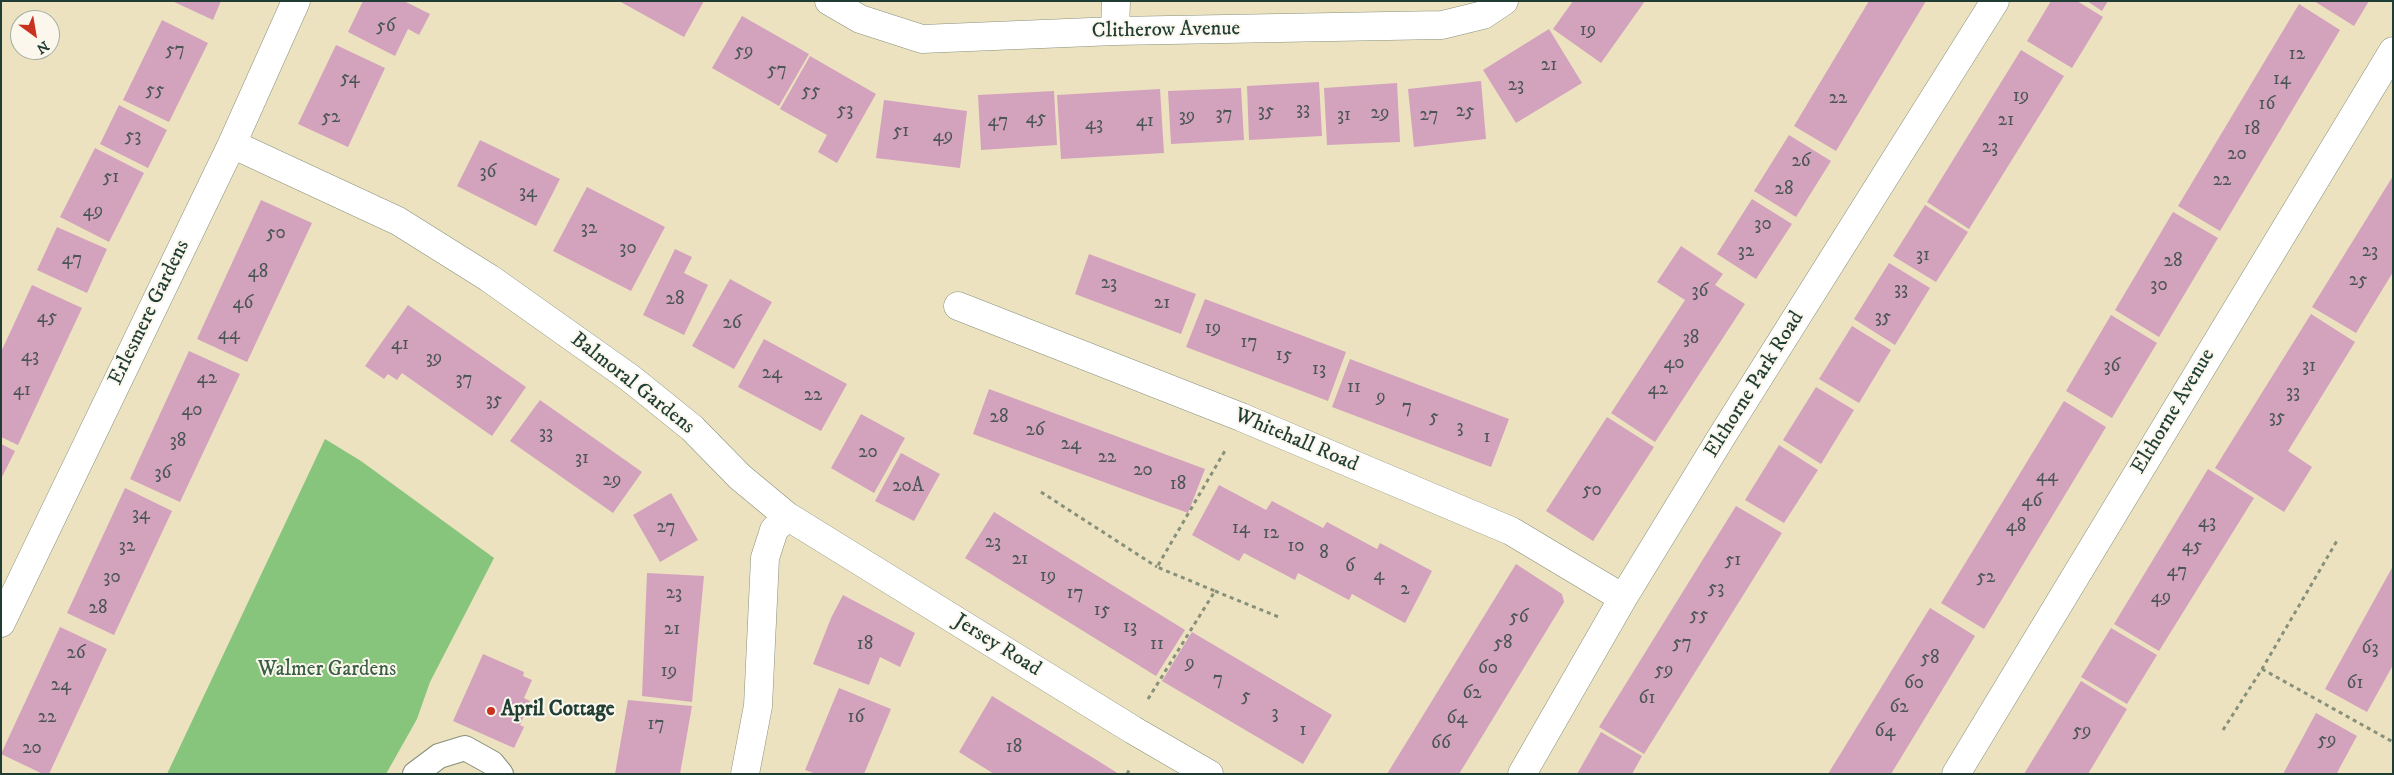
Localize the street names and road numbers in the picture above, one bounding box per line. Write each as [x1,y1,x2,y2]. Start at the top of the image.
street label: Clitherow Avenue [1092,17,1240,45]
street label: Erlesmere Gardens [104,236,196,390]
street label: Elthorne Park Road [1700,307,1810,463]
street label: Balmoral Gardens [565,328,699,440]
street label: Elthorne Avenue [2127,345,2221,479]
street label: Whitehall Road [1230,404,1362,478]
street label: Jersey Road [949,609,1045,683]

